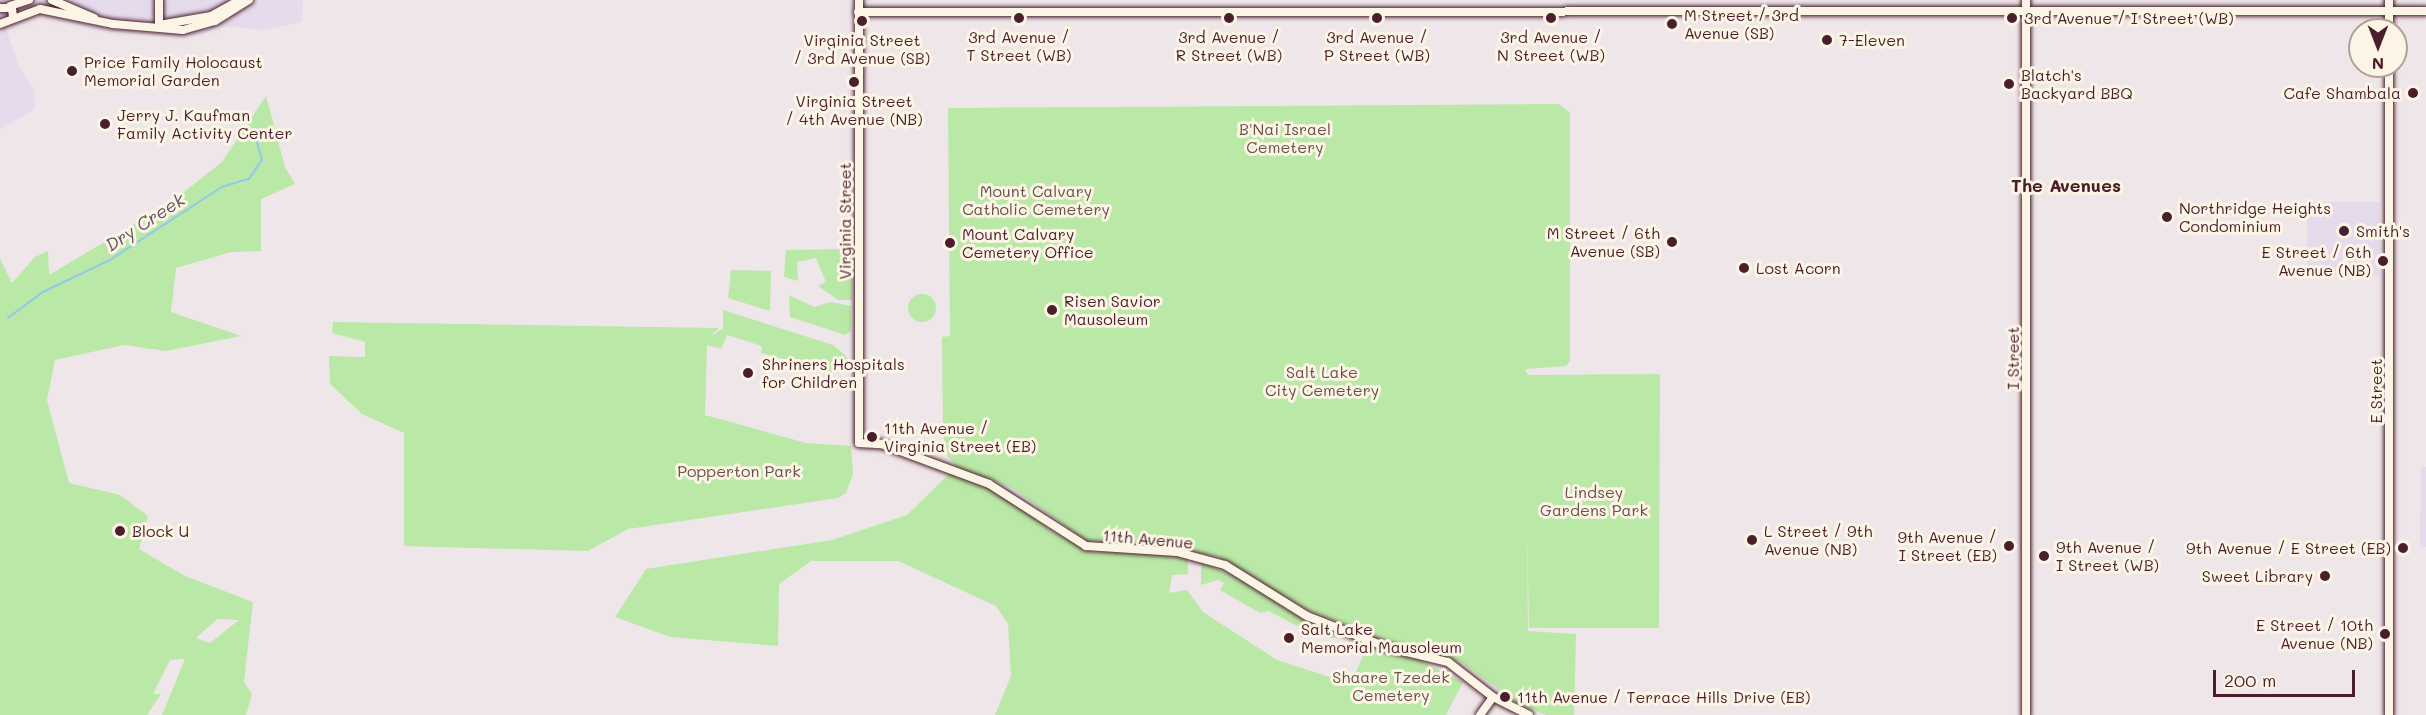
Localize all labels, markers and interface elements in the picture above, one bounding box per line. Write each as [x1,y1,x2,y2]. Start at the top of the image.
place label: M Street / 3rd Avenue (SB) [1684,5,1799,43]
place label: 3rd Avenue / I Street (WB) [2024,8,2234,28]
marker: 3rd Avenue / T Street (WB) [1012,11,1026,25]
marker: 3rd Avenue / R Street (WB) [1222,11,1236,25]
marker: 3rd Avenue / P Street (WB) [1370,11,1384,25]
marker: 3rd Avenue / N Street (WB) [1544,11,1558,25]
marker: 3rd Avenue / I Street (WB) [2005,11,2019,25]
marker: Virginia Street / 3rd Avenue (SB) [855,14,869,28]
marker: M Street / 3rd Avenue (SB) [1665,17,1679,31]
north arrow [2348,18,2408,78]
place label: 3rd Avenue / T Street (WB) [967,27,1071,65]
place label: 3rd Avenue / R Street (WB) [1176,27,1282,65]
place label: 3rd Avenue / P Street (WB) [1324,27,1430,65]
place label: 3rd Avenue / N Street (WB) [1497,27,1605,65]
place label: Virginia Street / 3rd Avenue (SB) [794,30,930,68]
place label: 7-Eleven [1839,30,1905,50]
marker: 7-Eleven [1820,33,1834,47]
place label: Price Family Holocaust Memorial Garden [84,52,263,90]
text: N [2372,54,2384,75]
marker: Price Family Holocaust Memorial Garden [65,64,79,78]
place label: Blatch's Backyard BBQ [2021,65,2133,103]
marker: Virginia Street / 4th Avenue (NB) [847,75,861,89]
marker: Blatch's Backyard BBQ [2002,77,2016,91]
place label: Cafe Shambala [2283,83,2401,103]
marker: Cafe Shambala [2406,86,2420,100]
place label: Virginia Street / 4th Avenue (NB) [785,91,923,129]
place label: Jerry J. Kaufman Family Activity Center [117,105,293,143]
marker: Jerry J. Kaufman Family Activity Center [98,117,112,131]
park label: B'Nai Israel Cemetery [1239,119,1331,157]
street label: Virginia Street [835,162,855,280]
district label: The Avenues [2011,174,2121,196]
park label: Mount Calvary Catholic Cemetery [962,181,1110,219]
water label: Dry Creek [101,188,189,256]
place label: Northridge Heights Condominium [2179,198,2331,236]
marker: Northridge Heights Condominium [2160,210,2174,224]
place label: Smith's [2356,221,2410,241]
place label: M Street / 6th Avenue (SB) [1547,223,1660,261]
place label: Mount Calvary Cemetery Office [962,224,1094,262]
marker: Smith's [2337,224,2351,238]
marker: M Street / 6th Avenue (SB) [1665,235,1679,249]
marker: Mount Calvary Cemetery Office [943,236,957,250]
place label: E Street / 6th Avenue (NB) [2261,242,2371,280]
marker: E Street / 6th Avenue (NB) [2376,254,2390,268]
place label: Lost Acorn [1756,258,1841,278]
marker: Lost Acorn [1737,261,1751,275]
place label: Risen Savior Mausoleum [1064,291,1161,329]
marker: Risen Savior Mausoleum [1045,303,1059,317]
street label: I Street [2003,326,2023,390]
place label: Shriners Hospitals for Children [762,354,905,392]
street label: E Street [2366,358,2386,424]
park label: Salt Lake City Cemetery [1265,362,1379,400]
marker: Shriners Hospitals for Children [739,364,757,382]
place label: 11th Avenue / Virginia Street (EB) [884,418,1036,456]
marker: 11th Avenue / Virginia Street (EB) [865,430,879,444]
park label: Popperton Park [677,461,801,481]
park label: Lindsey Gardens Park [1540,482,1648,520]
place label: Block U [132,521,189,541]
place label: L Street / 9th Avenue (NB) [1764,521,1873,559]
marker: Block U [113,524,127,538]
street label: 11th Avenue [1102,525,1194,553]
place label: 9th Avenue / I Street (EB) [1897,527,1997,565]
marker: L Street / 9th Avenue (NB) [1745,533,1759,547]
place label: 9th Avenue / I Street (WB) [2056,537,2159,575]
place label: 9th Avenue / E Street (EB) [2186,538,2391,558]
marker: 9th Avenue / I Street (EB) [2002,539,2016,553]
marker: 9th Avenue / E Street (EB) [2396,541,2410,555]
marker: 9th Avenue / I Street (WB) [2037,549,2051,563]
place label: Sweet Library [2202,566,2313,586]
marker: Sweet Library [2318,569,2332,583]
place label: E Street / 10th Avenue (NB) [2256,615,2373,653]
place label: Salt Lake Memorial Mausoleum [1301,619,1462,657]
marker: E Street / 10th Avenue (NB) [2378,627,2392,641]
marker: Salt Lake Memorial Mausoleum [1282,631,1296,645]
scale bar [2216,658,2358,696]
park label: Shaare Tzedek Cemetery [1332,667,1450,705]
text: 200 m [2224,668,2276,692]
place label: 11th Avenue / Terrace Hills Drive (EB) [1517,687,1810,707]
marker: 11th Avenue / Terrace Hills Drive (EB) [1498,690,1512,704]

